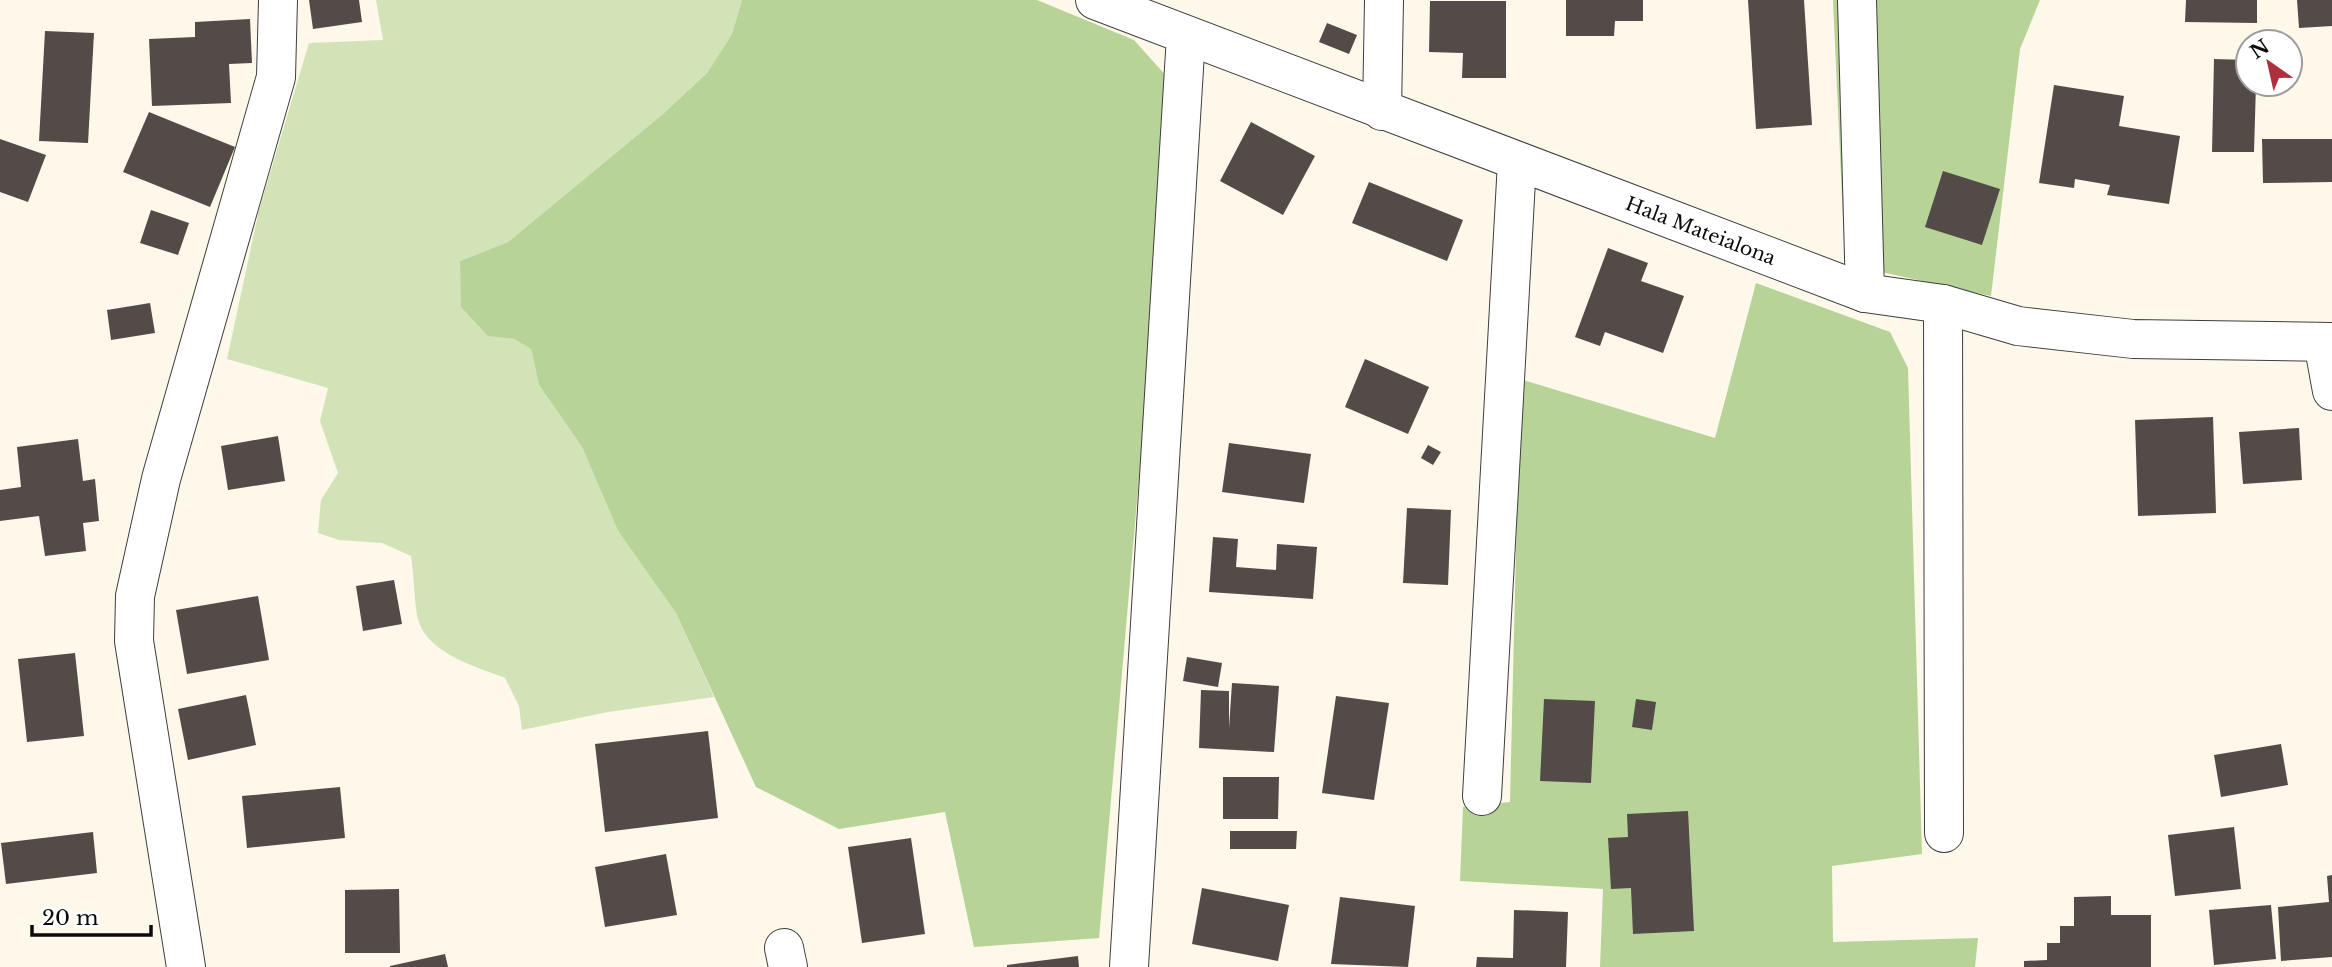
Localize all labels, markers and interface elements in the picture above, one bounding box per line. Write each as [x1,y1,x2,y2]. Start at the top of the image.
north arrow [2234,28,2304,98]
text: N [2246,35,2274,64]
street label: Hala Mateialona [1622,192,1779,270]
scale bar [32,894,150,938]
text: 20 m [42,905,99,931]

